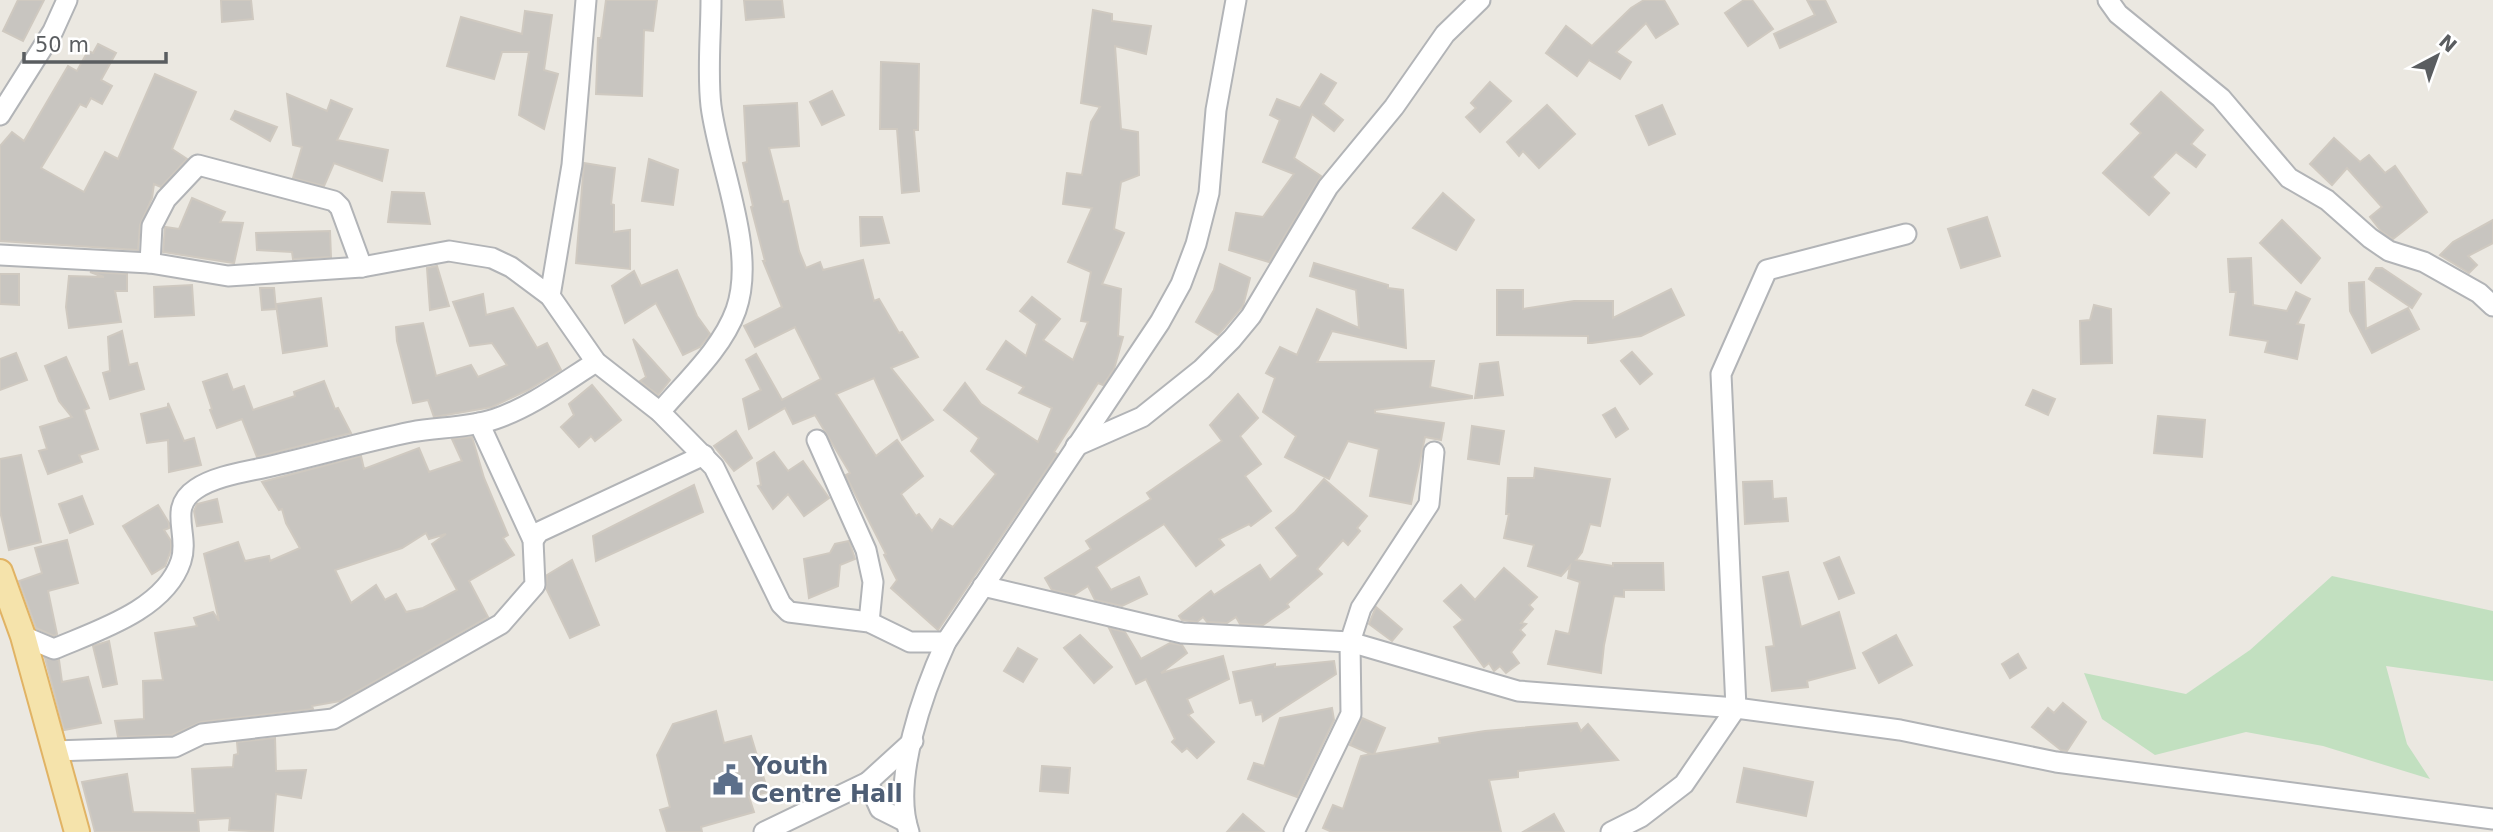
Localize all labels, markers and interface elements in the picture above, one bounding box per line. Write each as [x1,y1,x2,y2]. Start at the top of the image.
scale bar [24,21,166,65]
north arrow [2402,21,2472,91]
text: N [2435,30,2461,57]
text: 50 m [35,33,89,57]
place label: Youth Centre Hall [750,752,903,808]
public building icon: Youth Centre Hall [711,763,745,797]

